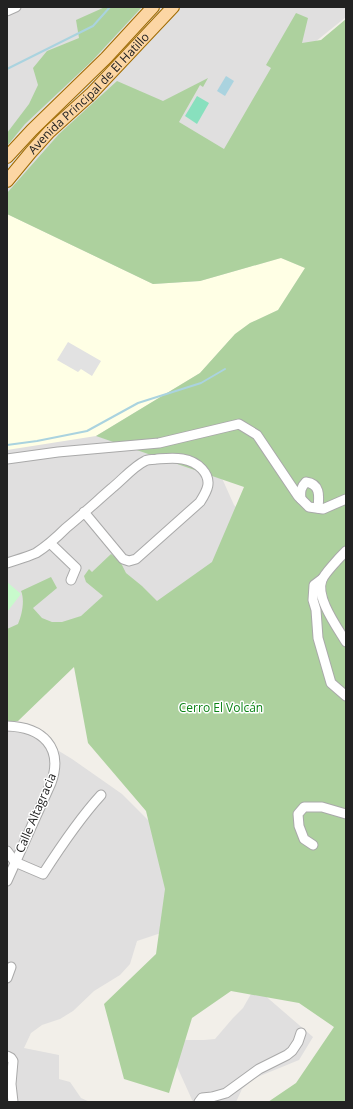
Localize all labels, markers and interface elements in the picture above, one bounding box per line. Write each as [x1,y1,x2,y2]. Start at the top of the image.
street label: Avenida Principal de El Hatillo [24,28,153,158]
park label: Cerro El Volcán [179,699,263,716]
street label: Calle Altagracia [11,770,60,855]

